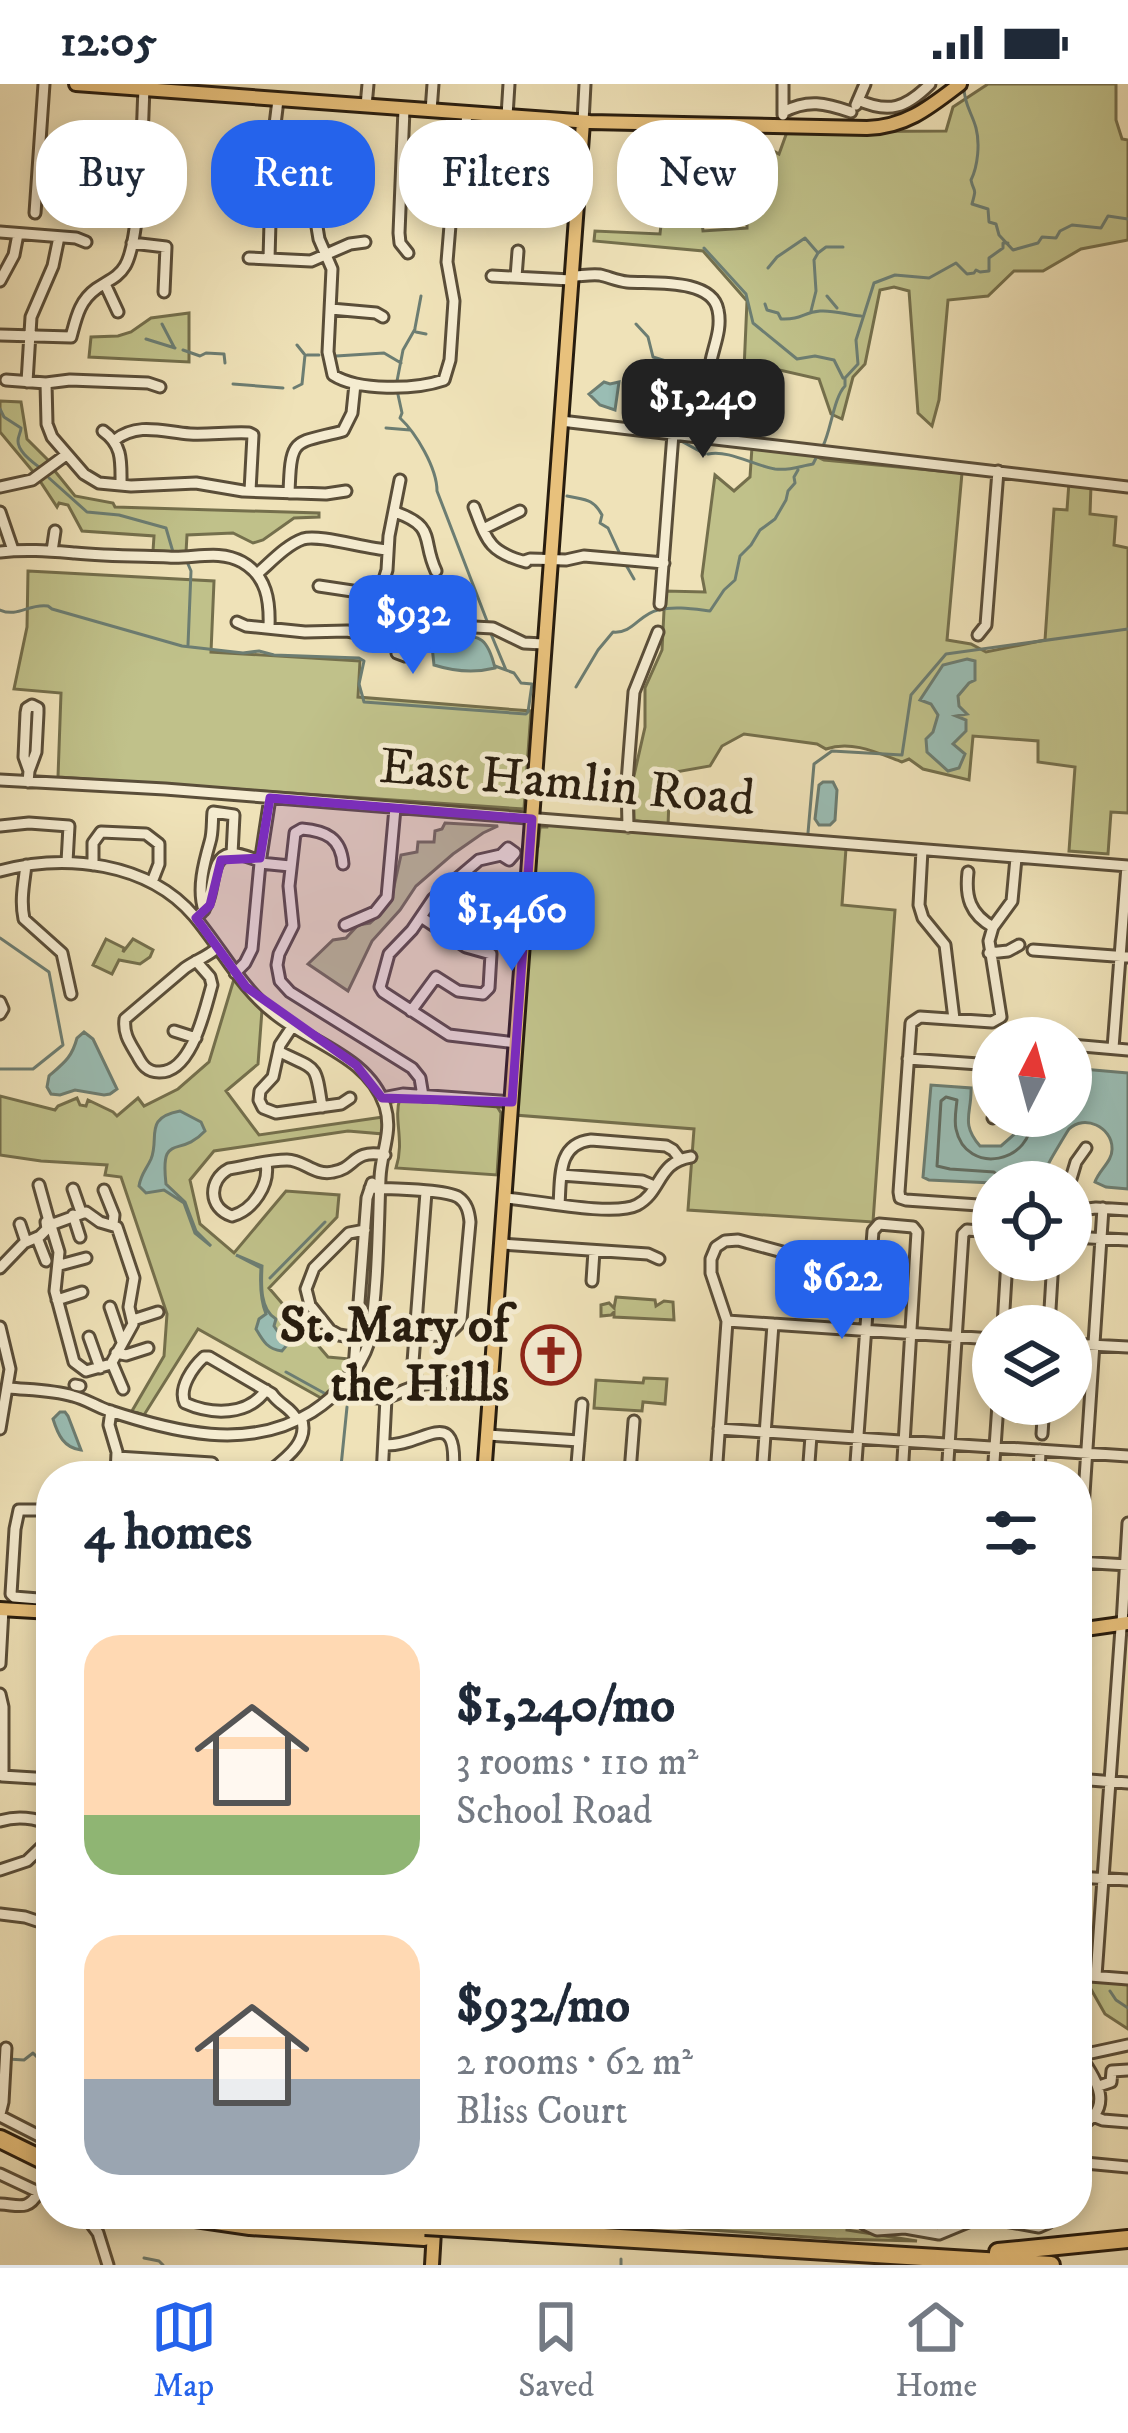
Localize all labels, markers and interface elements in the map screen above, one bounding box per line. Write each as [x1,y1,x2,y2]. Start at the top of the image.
text: 12:05 [60,14,157,70]
chip: Buy [36,120,187,228]
chip: Rent [211,120,375,228]
chip: Filters [399,120,593,228]
chip: New [617,120,778,228]
pin: $1,240 [605,359,801,461]
text: $1,240 [649,373,757,422]
pin: $932 [342,575,484,677]
text: $932 [376,589,450,638]
street label: East Hamlin Road [377,735,758,831]
pin: $1,460 [414,872,610,974]
text: $1,460 [457,886,567,935]
north arrow [972,1017,1092,1137]
map controls [972,1017,1092,1425]
button: locate [972,1161,1092,1281]
pin: $622 [771,1240,913,1342]
text: $622 [802,1254,882,1303]
place label: St. Mary of the Hills [280,1294,518,1417]
button: layers [972,1305,1092,1425]
church icon: St. Mary of the Hills [520,1324,582,1386]
icon: filters [978,1500,1044,1566]
text: 4 homes [84,1501,252,1565]
text: $1,240/mo [456,1674,675,1738]
icon: home [180,1683,324,1827]
text: 3 rooms · 110 m² [456,1738,698,1787]
text: School Road [456,1787,652,1836]
text: $932/mo [456,1974,630,2038]
icon: home [180,1983,324,2127]
text: 2 rooms · 62 m² [456,2038,693,2087]
text: Bliss Court [456,2087,627,2136]
tab: Map [151,2294,217,2407]
tab: Saved [518,2294,594,2407]
tab: Home [896,2294,977,2407]

